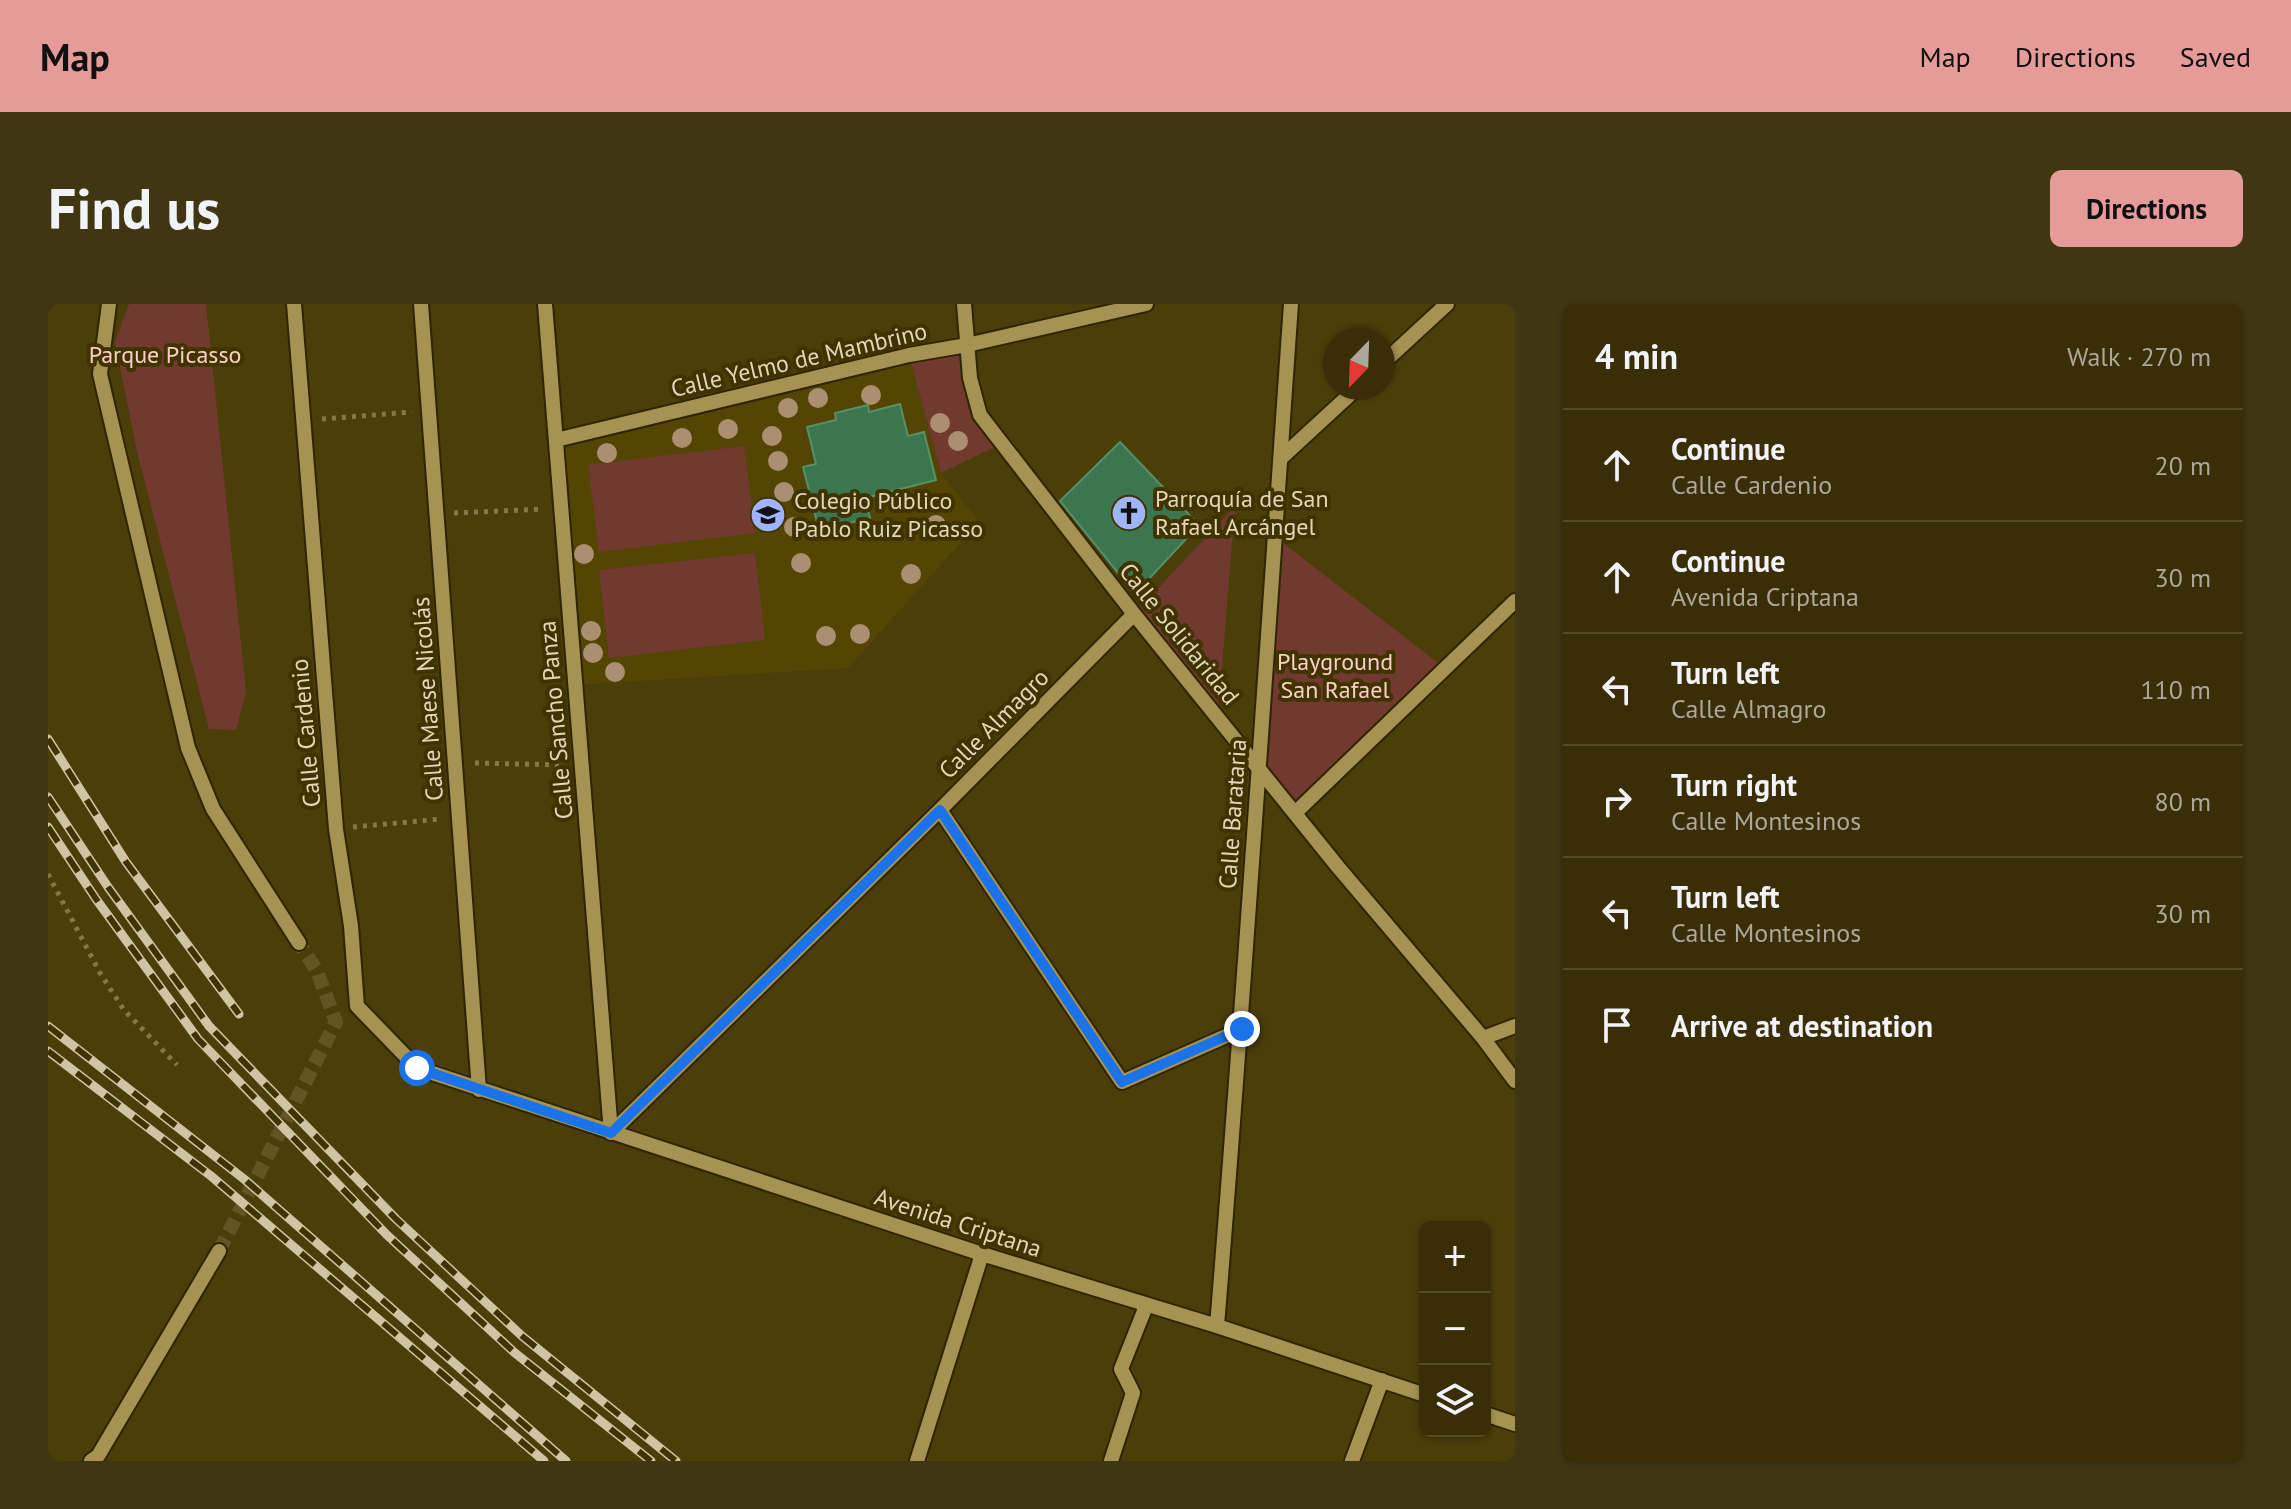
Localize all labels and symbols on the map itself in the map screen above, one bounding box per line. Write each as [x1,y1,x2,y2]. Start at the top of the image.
street label: Calle Yelmo de Mambrino [668,315,930,404]
north arrow [1323,328,1395,400]
park label: Parque Picasso [89,339,241,370]
place label: Parroquía de San Rafael Arcángel [1155,483,1329,542]
place label: Colegio Público Pablo Ruiz Picasso [794,485,983,544]
church icon: Parroquía de San Rafael Arcángel [1110,494,1148,532]
school or university icon: Colegio Público Pablo Ruiz Picasso [749,496,787,534]
street label: Calle Solidaridad [1113,556,1246,711]
street label: Calle Maese Nicolás [405,596,450,802]
street label: Calle Sancho Panza [531,620,580,821]
park label: Playground San Rafael [1277,646,1393,705]
street label: Calle Cardenio [284,658,327,808]
street label: Calle Almagro [932,662,1055,785]
street label: Calle Barataria [1212,738,1253,890]
route end [1224,1011,1260,1047]
route start [399,1050,435,1086]
street label: Avenida Criptana [871,1181,1045,1264]

